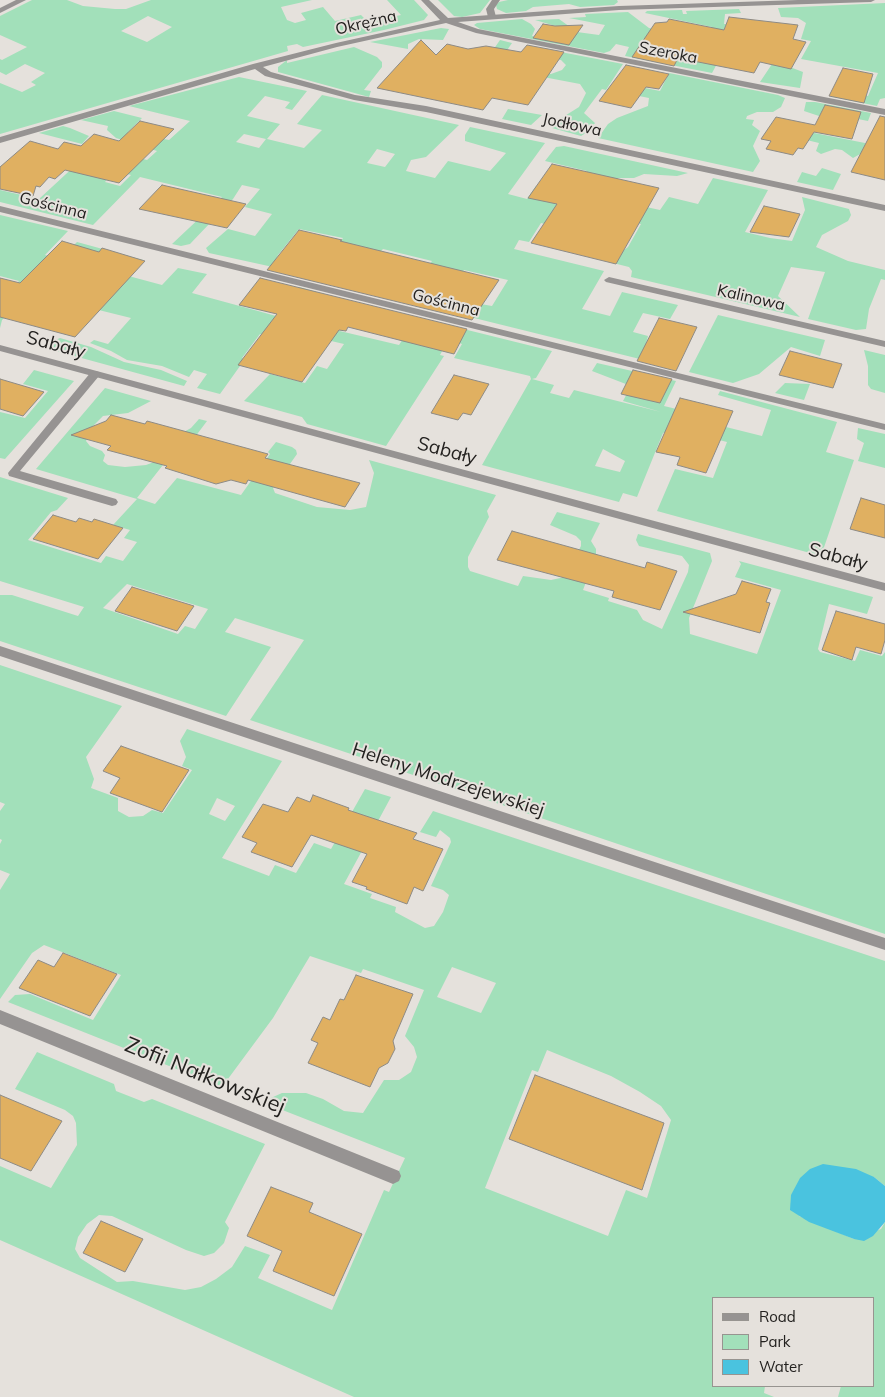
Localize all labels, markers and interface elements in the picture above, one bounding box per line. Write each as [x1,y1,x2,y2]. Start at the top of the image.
street label: Okrężna [334,7,398,39]
street label: Szeroka [637,38,699,68]
street label: Jodłowa [541,109,603,141]
street label: Gościnna [17,188,89,224]
street label: Kalinowa [715,281,787,315]
street label: Gościnna [410,285,482,321]
street label: Sabały [24,326,88,364]
street label: Sabały [415,432,479,470]
street label: Sabały [806,538,870,576]
street label: Heleny Modrzejewskiej [349,738,547,822]
street label: Zofii Nałkowskiej [121,1032,289,1120]
legend [712,1297,875,1387]
text: Road [759,1307,796,1326]
text: Park [759,1332,791,1351]
text: Water [759,1357,803,1376]

